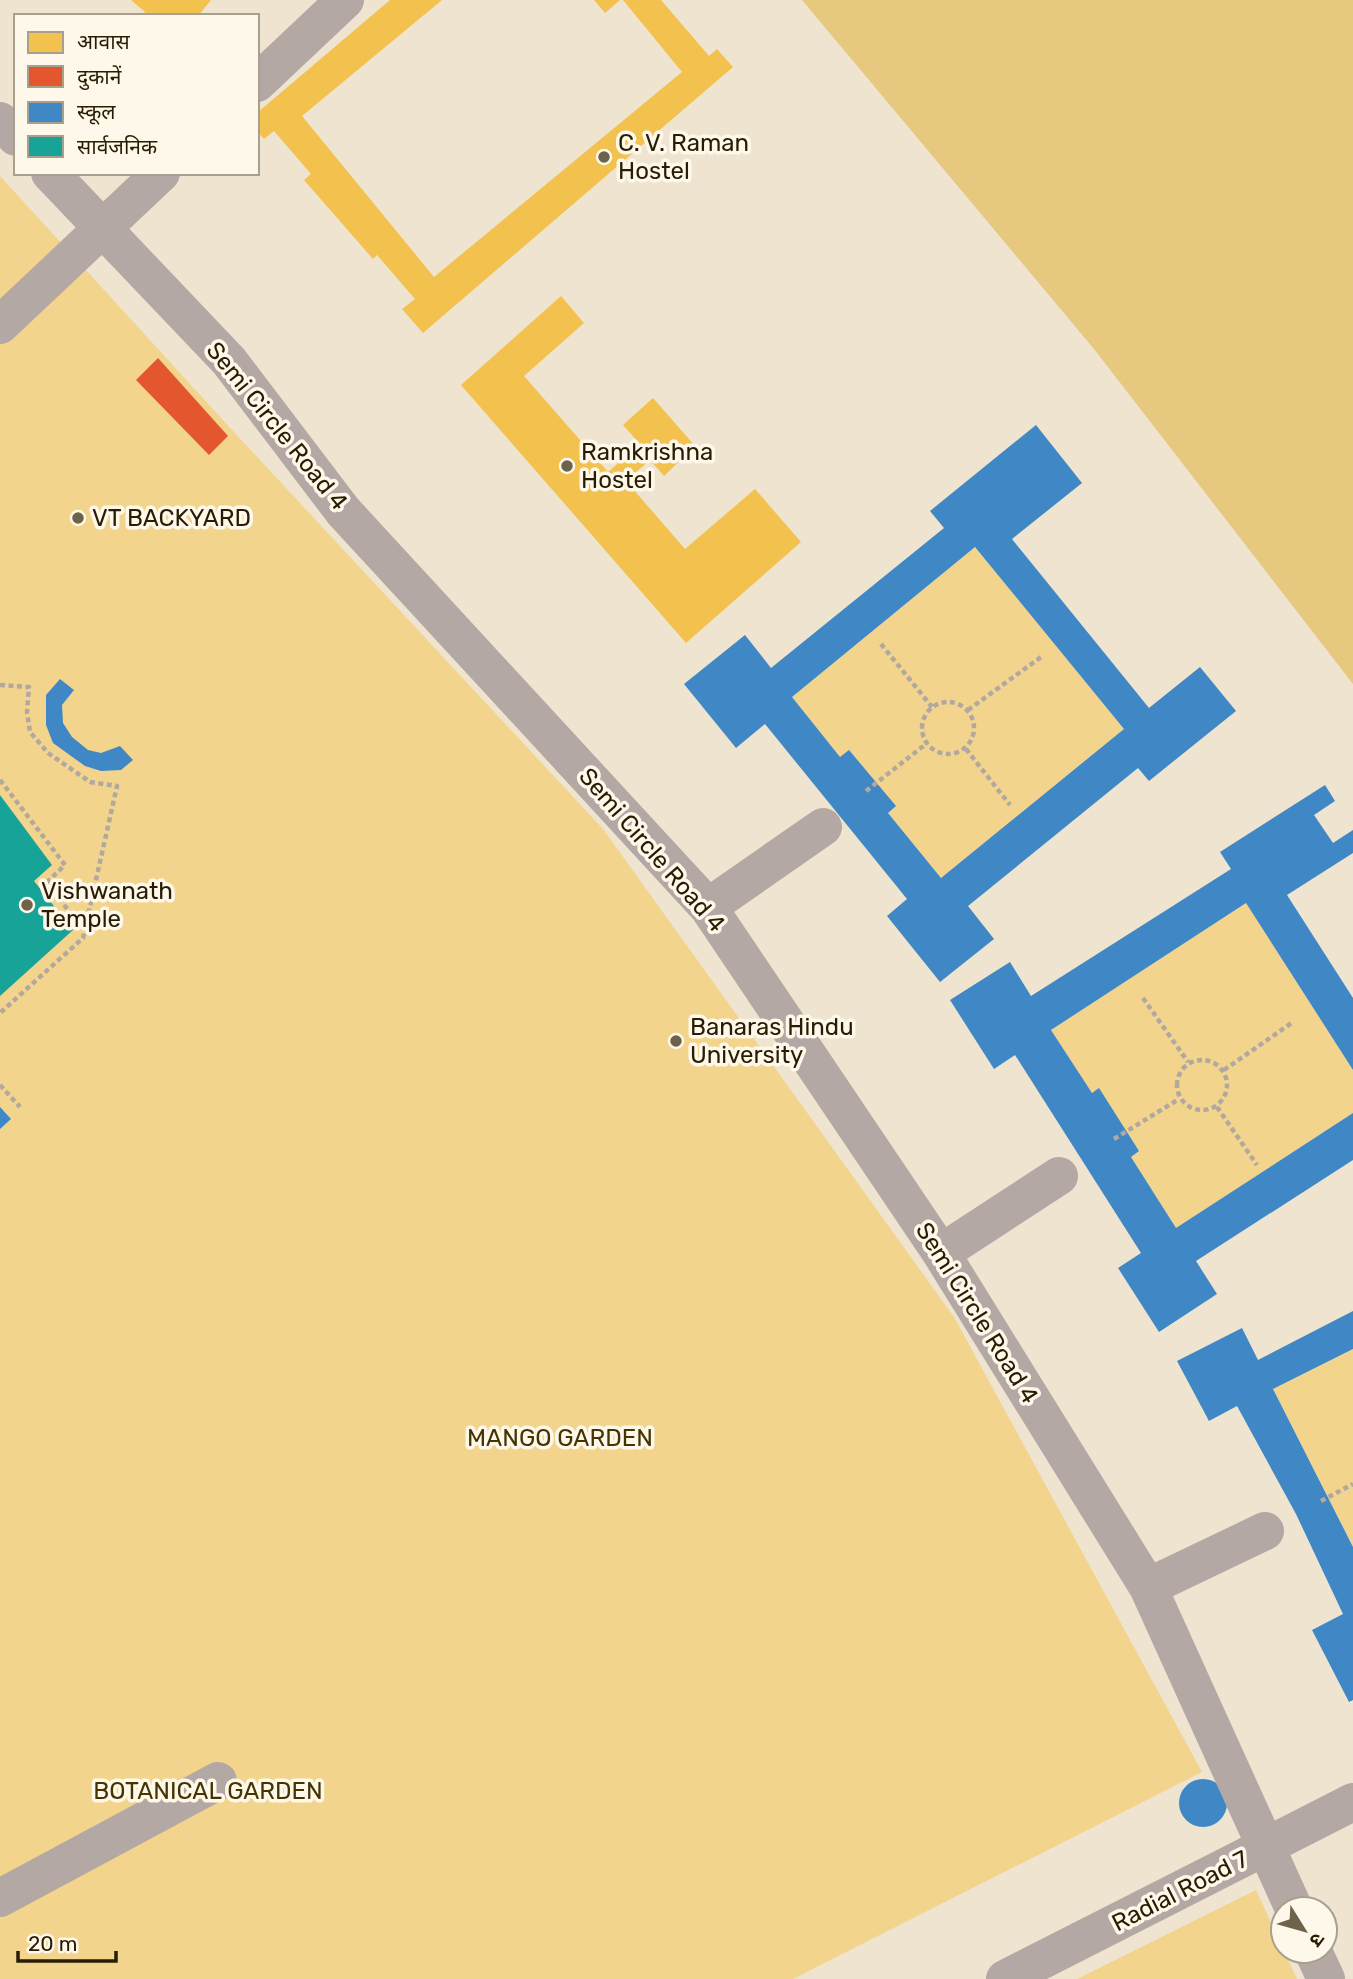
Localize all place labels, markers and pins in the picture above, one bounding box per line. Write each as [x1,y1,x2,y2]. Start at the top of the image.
place label: C. V. Raman Hostel [618,129,749,185]
marker: C. V. Raman Hostel [596,149,612,165]
place label: Ramkrishna Hostel [581,438,713,494]
marker: Ramkrishna Hostel [559,458,575,474]
place label: VT BACKYARD [92,504,251,532]
marker: VT BACKYARD [70,510,86,526]
place label: Vishwanath Temple [41,877,173,933]
marker: Vishwanath Temple [19,897,35,913]
place label: Banaras Hindu University [690,1013,854,1069]
marker: Banaras Hindu University [668,1033,684,1049]

